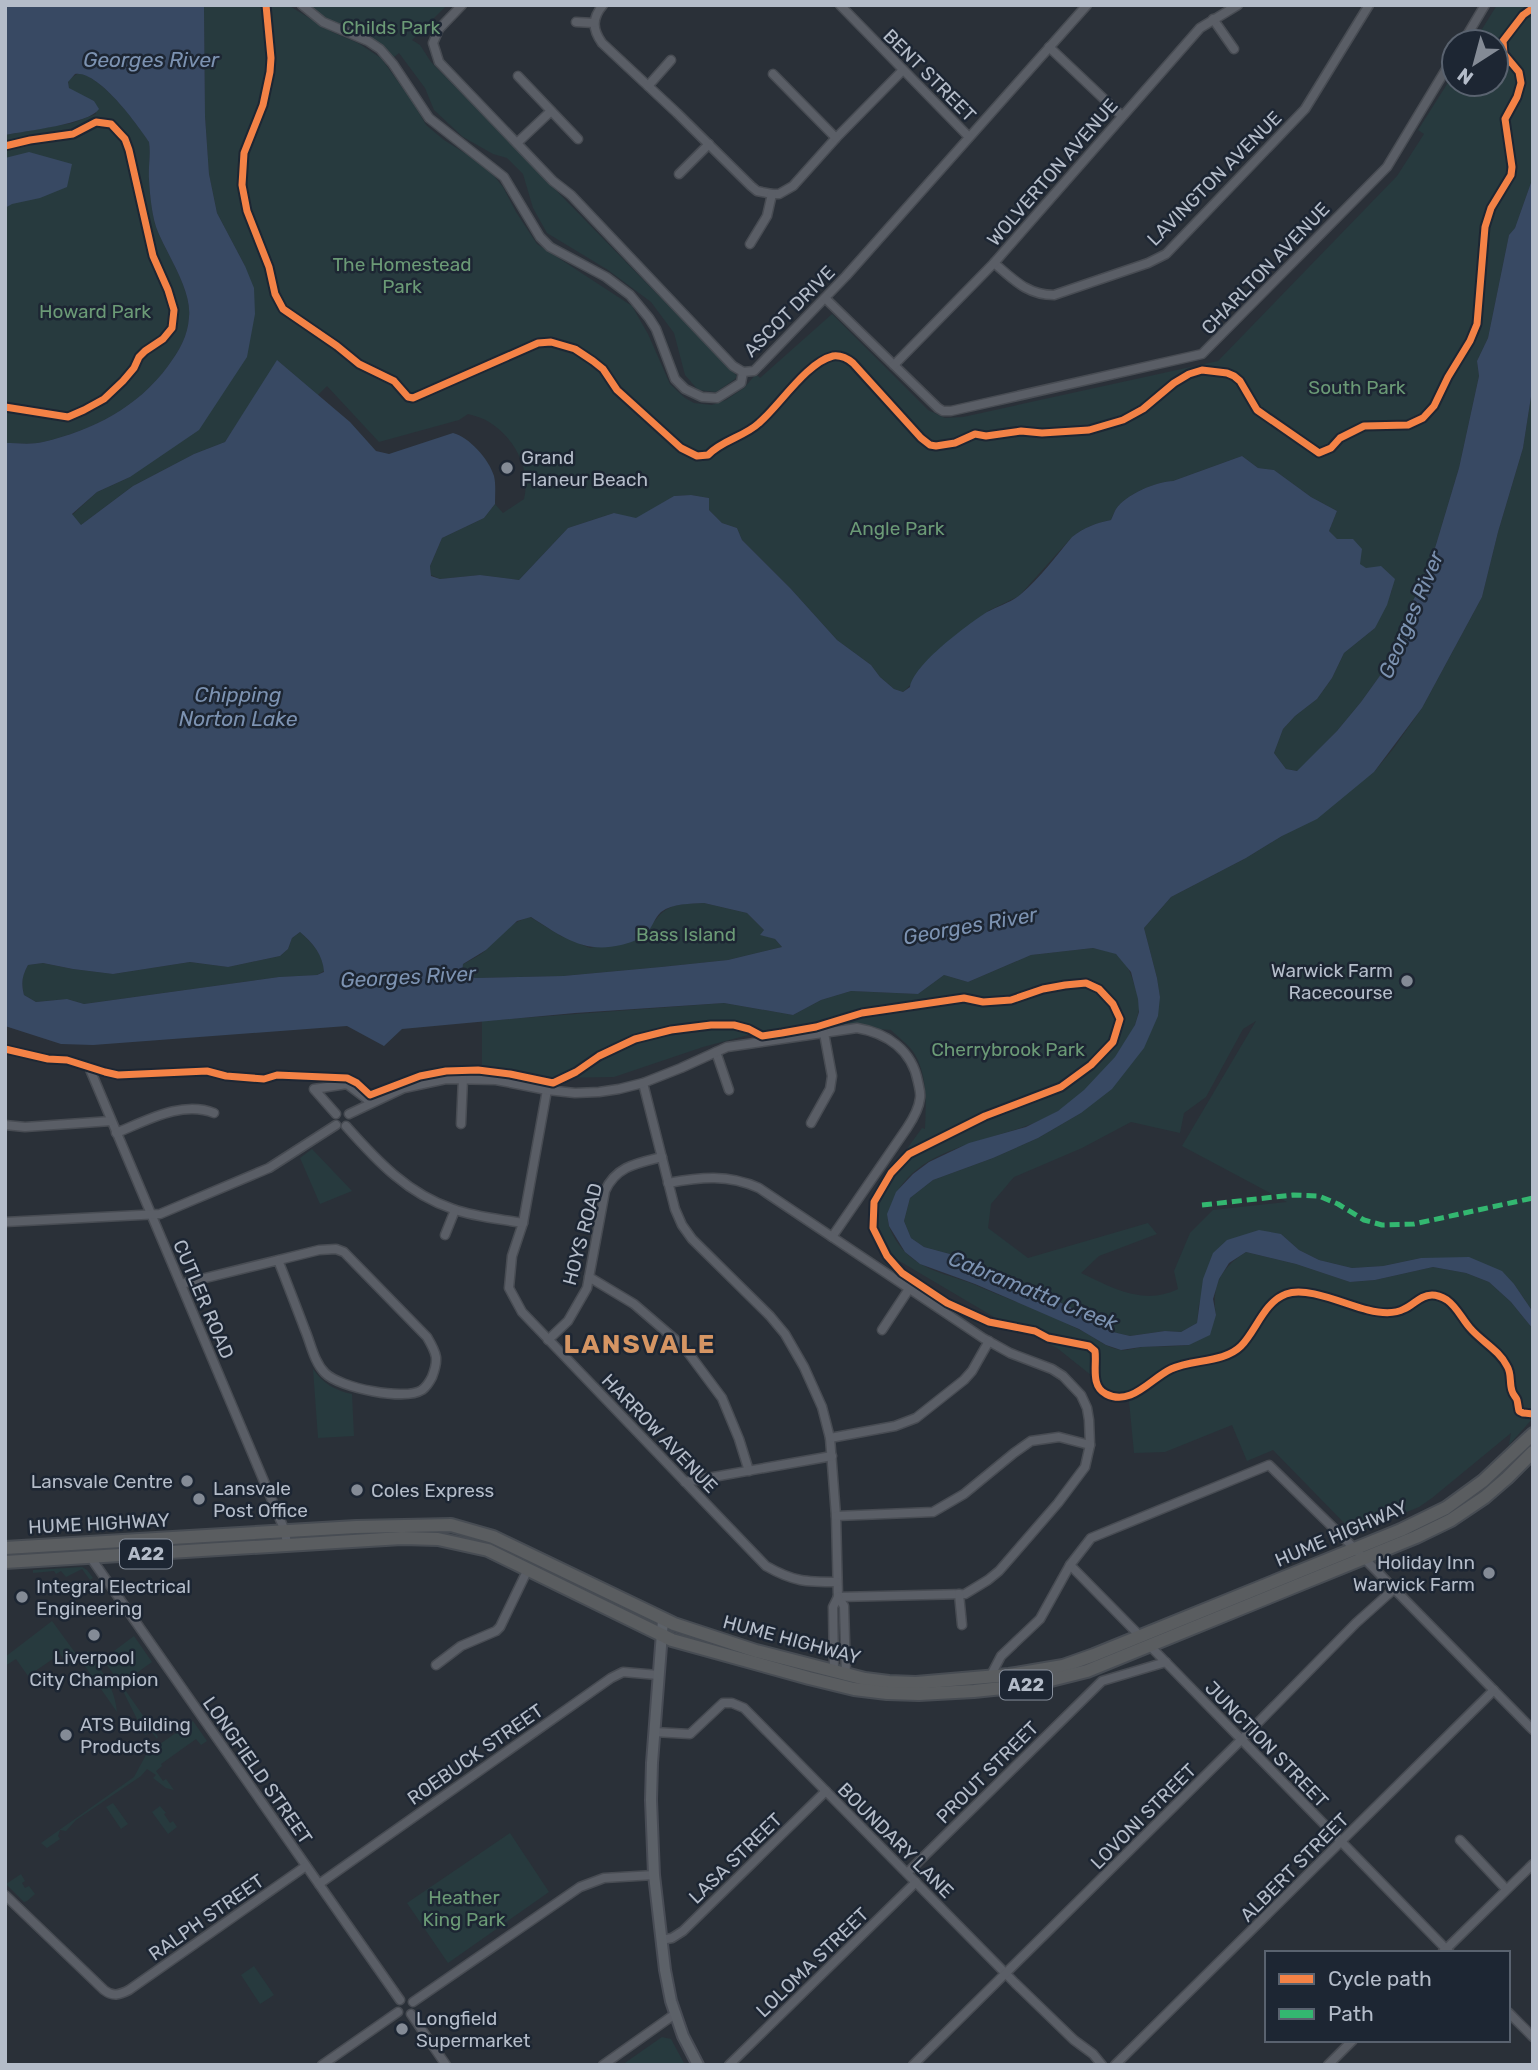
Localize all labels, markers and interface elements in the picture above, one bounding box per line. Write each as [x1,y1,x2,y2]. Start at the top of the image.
park label: Childs Park [342,16,440,39]
street label: BENT STREET [878,24,981,127]
north arrow [1440,28,1510,98]
water label: Georges River [83,47,220,72]
text: N [1453,63,1478,90]
street label: WOLVERTON AVENUE [982,94,1123,251]
street label: LAVINGTON AVENUE [1142,106,1286,250]
street label: CHARLTON AVENUE [1196,198,1334,339]
park label: The Homestead Park [332,253,472,298]
street label: ASCOT DRIVE [739,261,840,362]
park label: Howard Park [39,300,151,323]
park label: South Park [1308,376,1406,399]
place label: Grand Flaneur Beach [521,446,648,491]
marker: Grand Flaneur Beach [499,460,515,476]
park label: Angle Park [849,517,945,540]
water label: Georges River [1372,546,1449,682]
water label: Chipping Norton Lake [179,682,298,731]
water label: Georges River [901,901,1040,950]
park label: Bass Island [636,923,736,946]
place label: Warwick Farm Racecourse [1271,959,1393,1004]
water label: Georges River [339,960,477,993]
marker: Warwick Farm Racecourse [1399,973,1415,989]
park label: Cherrybrook Park [931,1038,1085,1061]
street label: HOYS ROAD [558,1180,607,1288]
street label: CUTLER ROAD [168,1236,239,1362]
water label: Cabramatta Creek [945,1245,1122,1336]
district label: LANSVALE [564,1329,716,1360]
street label: HARROW AVENUE [597,1369,722,1498]
place label: Lansvale Centre [31,1470,173,1493]
marker: Lansvale Centre [179,1473,195,1489]
place label: Lansvale Post Office [213,1477,308,1522]
place label: Coles Express [371,1479,494,1502]
marker: Coles Express [349,1482,365,1498]
marker: Lansvale Post Office [191,1491,207,1507]
street label: HUME HIGHWAY [1271,1495,1411,1572]
street label: HUME HIGHWAY [28,1508,170,1539]
road number: A22 [120,1540,172,1568]
place label: Holiday Inn Warwick Farm [1353,1551,1475,1596]
marker: Holiday Inn Warwick Farm [1481,1565,1497,1581]
place label: Integral Electrical Engineering [36,1575,191,1620]
marker: Integral Electrical Engineering [14,1589,30,1605]
street label: HUME HIGHWAY [720,1610,863,1669]
marker: Liverpool City Champion [86,1627,102,1643]
place label: Liverpool City Champion [29,1646,159,1691]
road number: A22 [1000,1670,1052,1700]
street label: JUNCTION STREET [1200,1676,1333,1813]
street label: LONGFIELD STREET [198,1692,317,1849]
street label: ROEBUCK STREET [403,1699,548,1810]
place label: ATS Building Products [80,1713,191,1758]
street label: PROUT STREET [931,1716,1043,1828]
marker: ATS Building Products [58,1727,74,1743]
street label: LOVONI STREET [1086,1759,1201,1874]
street label: BOUNDARY LANE [833,1778,958,1903]
street label: LASA STREET [684,1808,787,1909]
street label: ALBERT STREET [1235,1808,1353,1926]
street label: RALPH STREET [144,1869,268,1966]
park label: Heather King Park [422,1886,506,1931]
street label: LOLOMA STREET [751,1903,874,2022]
legend [1265,1951,1510,2042]
text: Cycle path [1328,1966,1432,1991]
text: Path [1328,2001,1374,2026]
place label: Longfield Supermarket [416,2007,531,2052]
marker: Longfield Supermarket [394,2021,410,2037]

